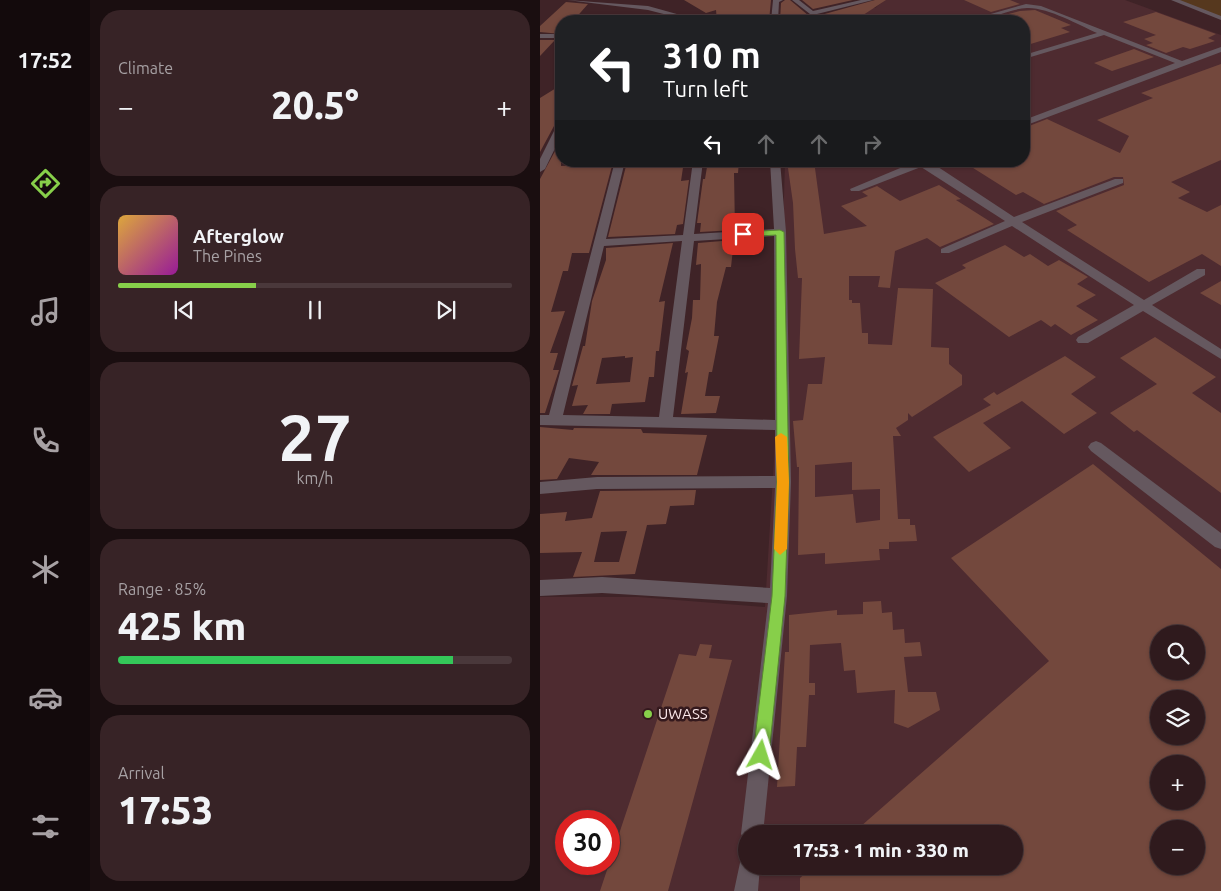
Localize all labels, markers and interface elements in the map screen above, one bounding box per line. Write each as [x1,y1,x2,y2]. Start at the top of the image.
icon: left [580,35,645,100]
text: 310 m [663,35,761,75]
text: 17:52 [17,47,73,72]
text: Climate [118,59,173,77]
text: Turn left [663,76,748,101]
text: 20.5° [271,84,359,126]
text: − [118,91,134,122]
text: + [496,91,512,122]
icon: left [699,130,727,158]
icon: ahead [752,130,780,158]
icon: ahead [805,130,833,158]
icon: right [858,130,886,158]
icon: directions [28,166,63,201]
pin [722,213,764,255]
icon: arrive [729,220,757,248]
text: Afterglow [193,225,284,247]
text: The Pines [193,247,262,265]
icon: music [28,294,63,329]
icon: previous [170,296,198,324]
icon: pause [301,296,329,324]
icon: next [432,296,460,324]
text: 27 [278,400,352,473]
icon: phone [28,423,63,458]
text: km/h [297,469,333,487]
icon: climate [28,552,63,587]
text: Range · 85% [118,580,206,598]
text: 425 km [118,605,246,647]
map controls [1150,625,1205,875]
button: search [1150,625,1205,680]
icon: car [28,680,63,715]
button: layers [1150,690,1205,745]
place label: UWASS [658,705,708,722]
marker: UWASS [642,708,654,720]
position arrow [734,728,786,780]
button: + [1150,755,1205,810]
text: Arrival [118,764,165,782]
text: 17:53 [118,789,213,831]
icon: filters [28,809,63,844]
speed limit sign: 30 [555,810,620,875]
button: − [1150,820,1205,875]
text: 17:53 · 1 min · 330 m [792,839,969,861]

